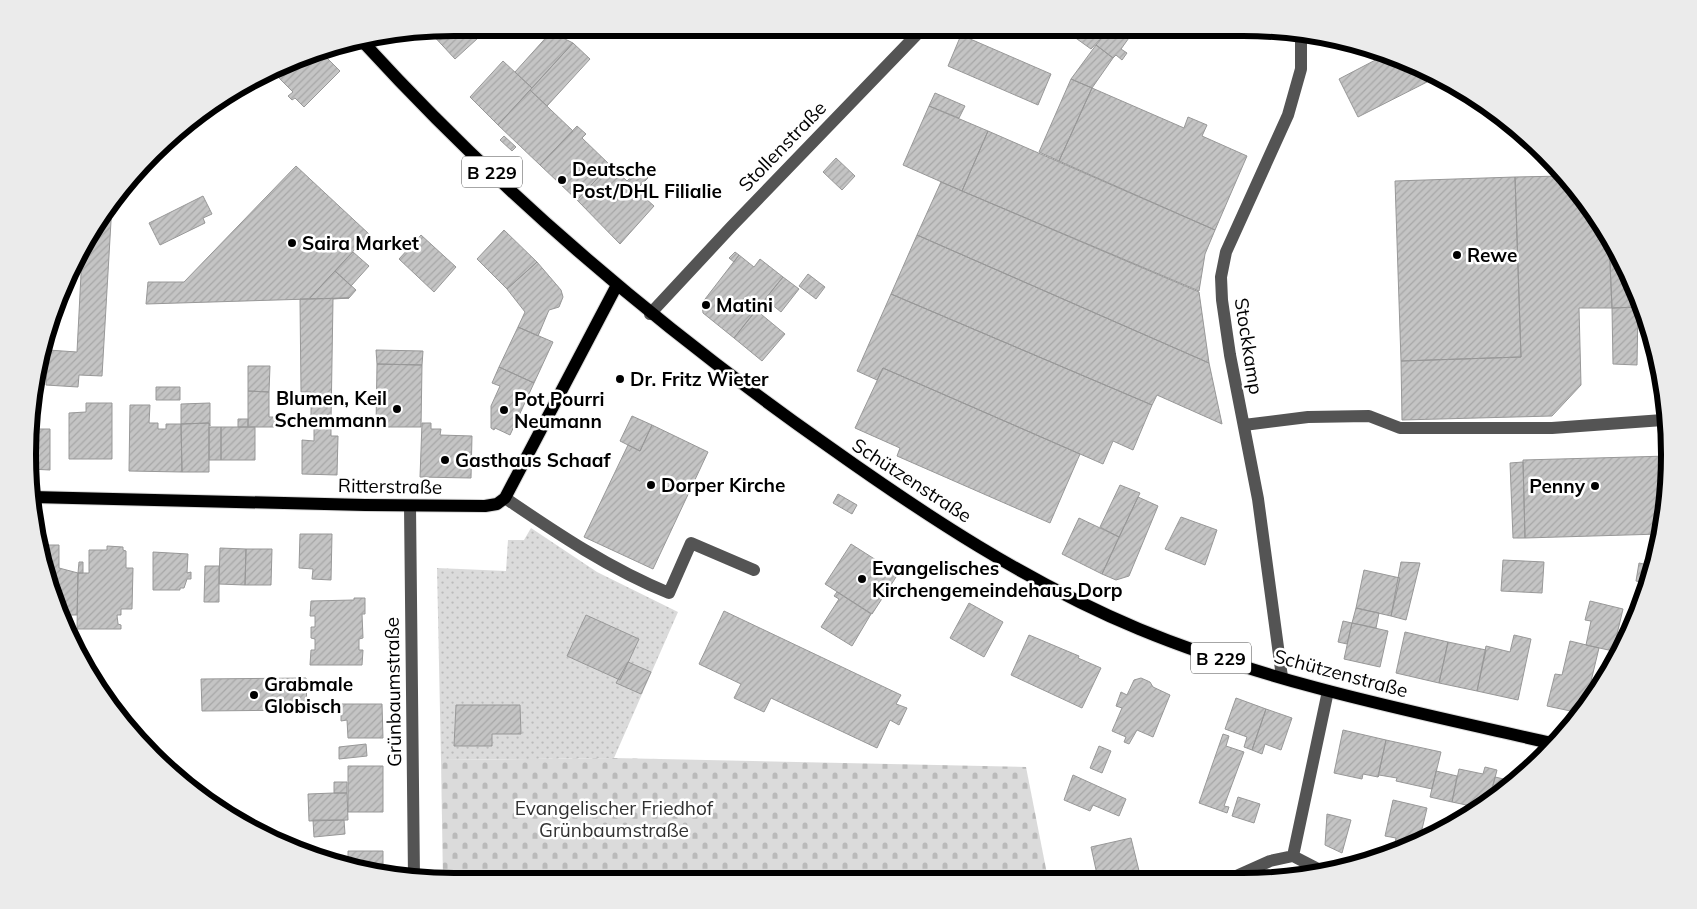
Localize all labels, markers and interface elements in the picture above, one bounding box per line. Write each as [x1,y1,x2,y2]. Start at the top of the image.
street label: Stollenstraße [733,96,831,196]
road number: B 229 [462,156,522,188]
place label: Deutsche Post/DHL Filialie [572,157,722,203]
marker: Deutsche Post/DHL Filialie [556,174,568,186]
place label: Saira Market [302,231,419,255]
marker: Saira Market [286,237,298,249]
place label: Rewe [1467,243,1517,267]
marker: Rewe [1451,249,1463,261]
place label: Matini [716,293,773,317]
street label: Stockkamp [1230,296,1268,396]
marker: Matini [700,299,712,311]
place label: Dr. Fritz Wieter [630,367,769,391]
marker: Dr. Fritz Wieter [614,373,626,385]
place label: Blumen, Keil Schemmann [274,386,387,432]
place label: Pot Pourri Neumann [514,387,604,433]
marker: Blumen, Keil Schemmann [391,403,403,415]
marker: Pot Pourri Neumann [498,404,510,416]
street label: Schützenstraße [848,432,976,528]
place label: Gasthaus Schaaf [455,448,612,472]
marker: Gasthaus Schaaf [439,454,451,466]
street label: Ritterstraße [338,473,442,499]
place label: Dorper Kirche [661,473,785,497]
place label: Penny [1529,474,1586,498]
marker: Dorper Kirche [645,479,657,491]
marker: Penny [1589,480,1601,492]
place label: Evangelisches Kirchengemeindehaus Dorp [872,556,1123,602]
marker: Evangelisches Kirchengemeindehaus Dorp [856,573,868,585]
street label: Grünbaumstraße [380,617,406,767]
road number: B 229 [1191,642,1251,674]
street label: Schützenstraße [1271,644,1411,702]
place label: Grabmale Globisch [264,672,353,718]
marker: Grabmale Globisch [248,689,260,701]
park label: Evangelischer Friedhof Grünbaumstraße [515,796,714,842]

